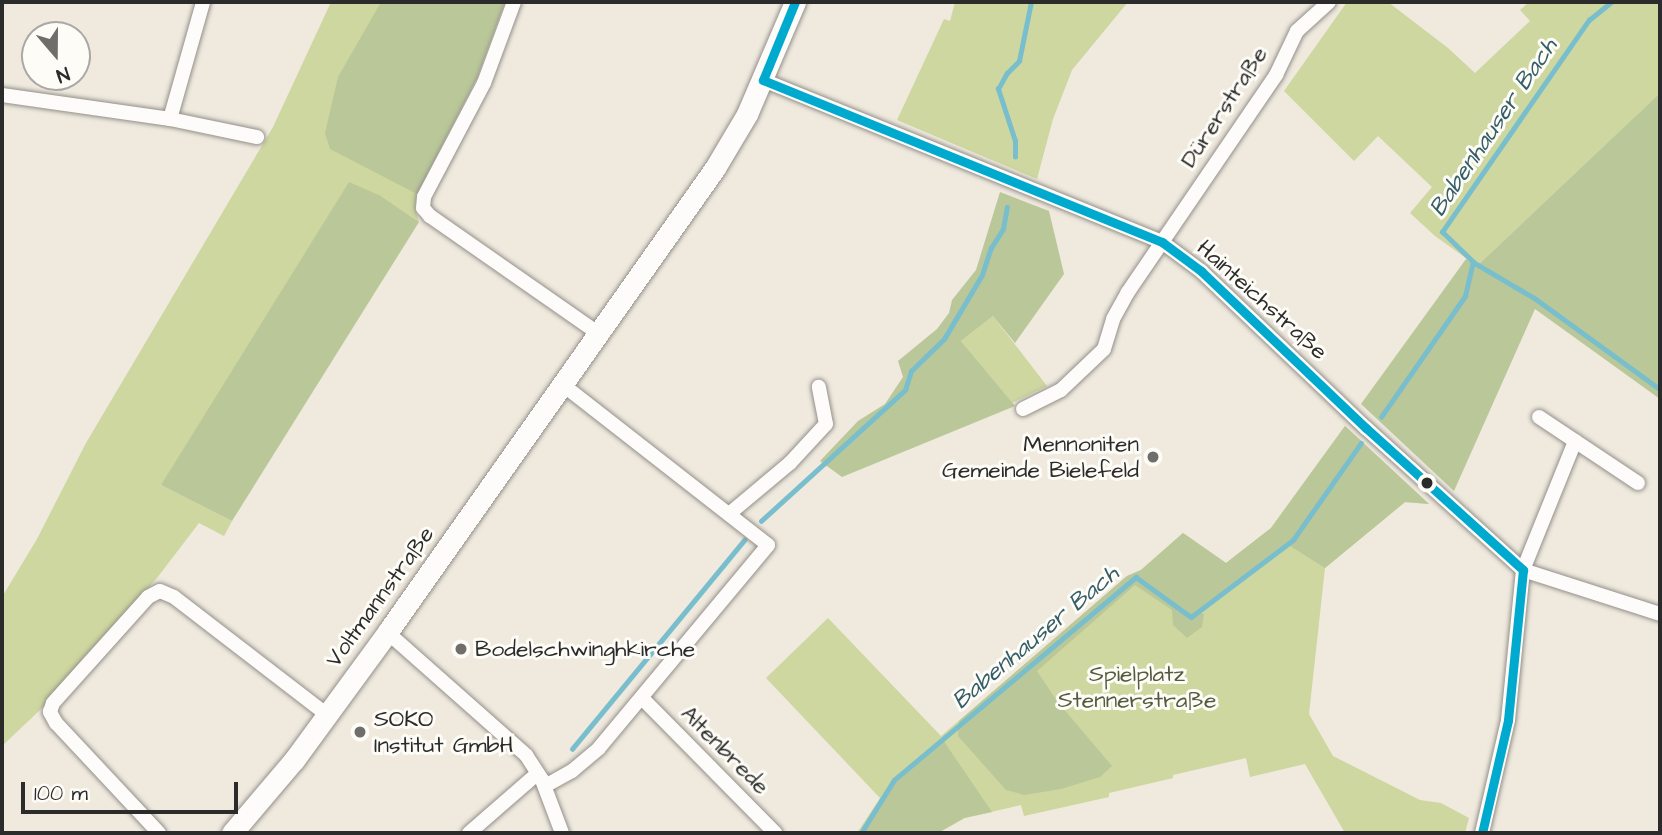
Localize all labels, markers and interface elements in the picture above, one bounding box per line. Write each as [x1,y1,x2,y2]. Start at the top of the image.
north arrow [21,21,91,91]
water label: Babenhauser Bach [1424,34,1564,222]
street label: Dürerstraße [1175,41,1273,173]
text: N [52,60,73,89]
street label: Hainteichstraße [1191,234,1333,366]
place label: Mennoniten Gemeinde Bielefeld [942,430,1139,484]
marker: Mennoniten Gemeinde Bielefeld [1145,449,1161,465]
unlabelled marker [1420,476,1434,490]
street label: Voltmannstraße [320,521,440,673]
water label: Babenhauser Bach [947,560,1125,716]
place label: Bodelschwinghkirche [475,635,695,663]
marker: Bodelschwinghkirche [453,641,469,657]
park label: Spielplatz Stennerstraße [1058,660,1216,714]
street label: Altenbrede [675,700,775,800]
place label: SOKO Institut GmbH [374,705,513,759]
marker: SOKO Institut GmbH [352,724,368,740]
scale bar [24,768,242,812]
text: 100 m [34,779,88,808]

